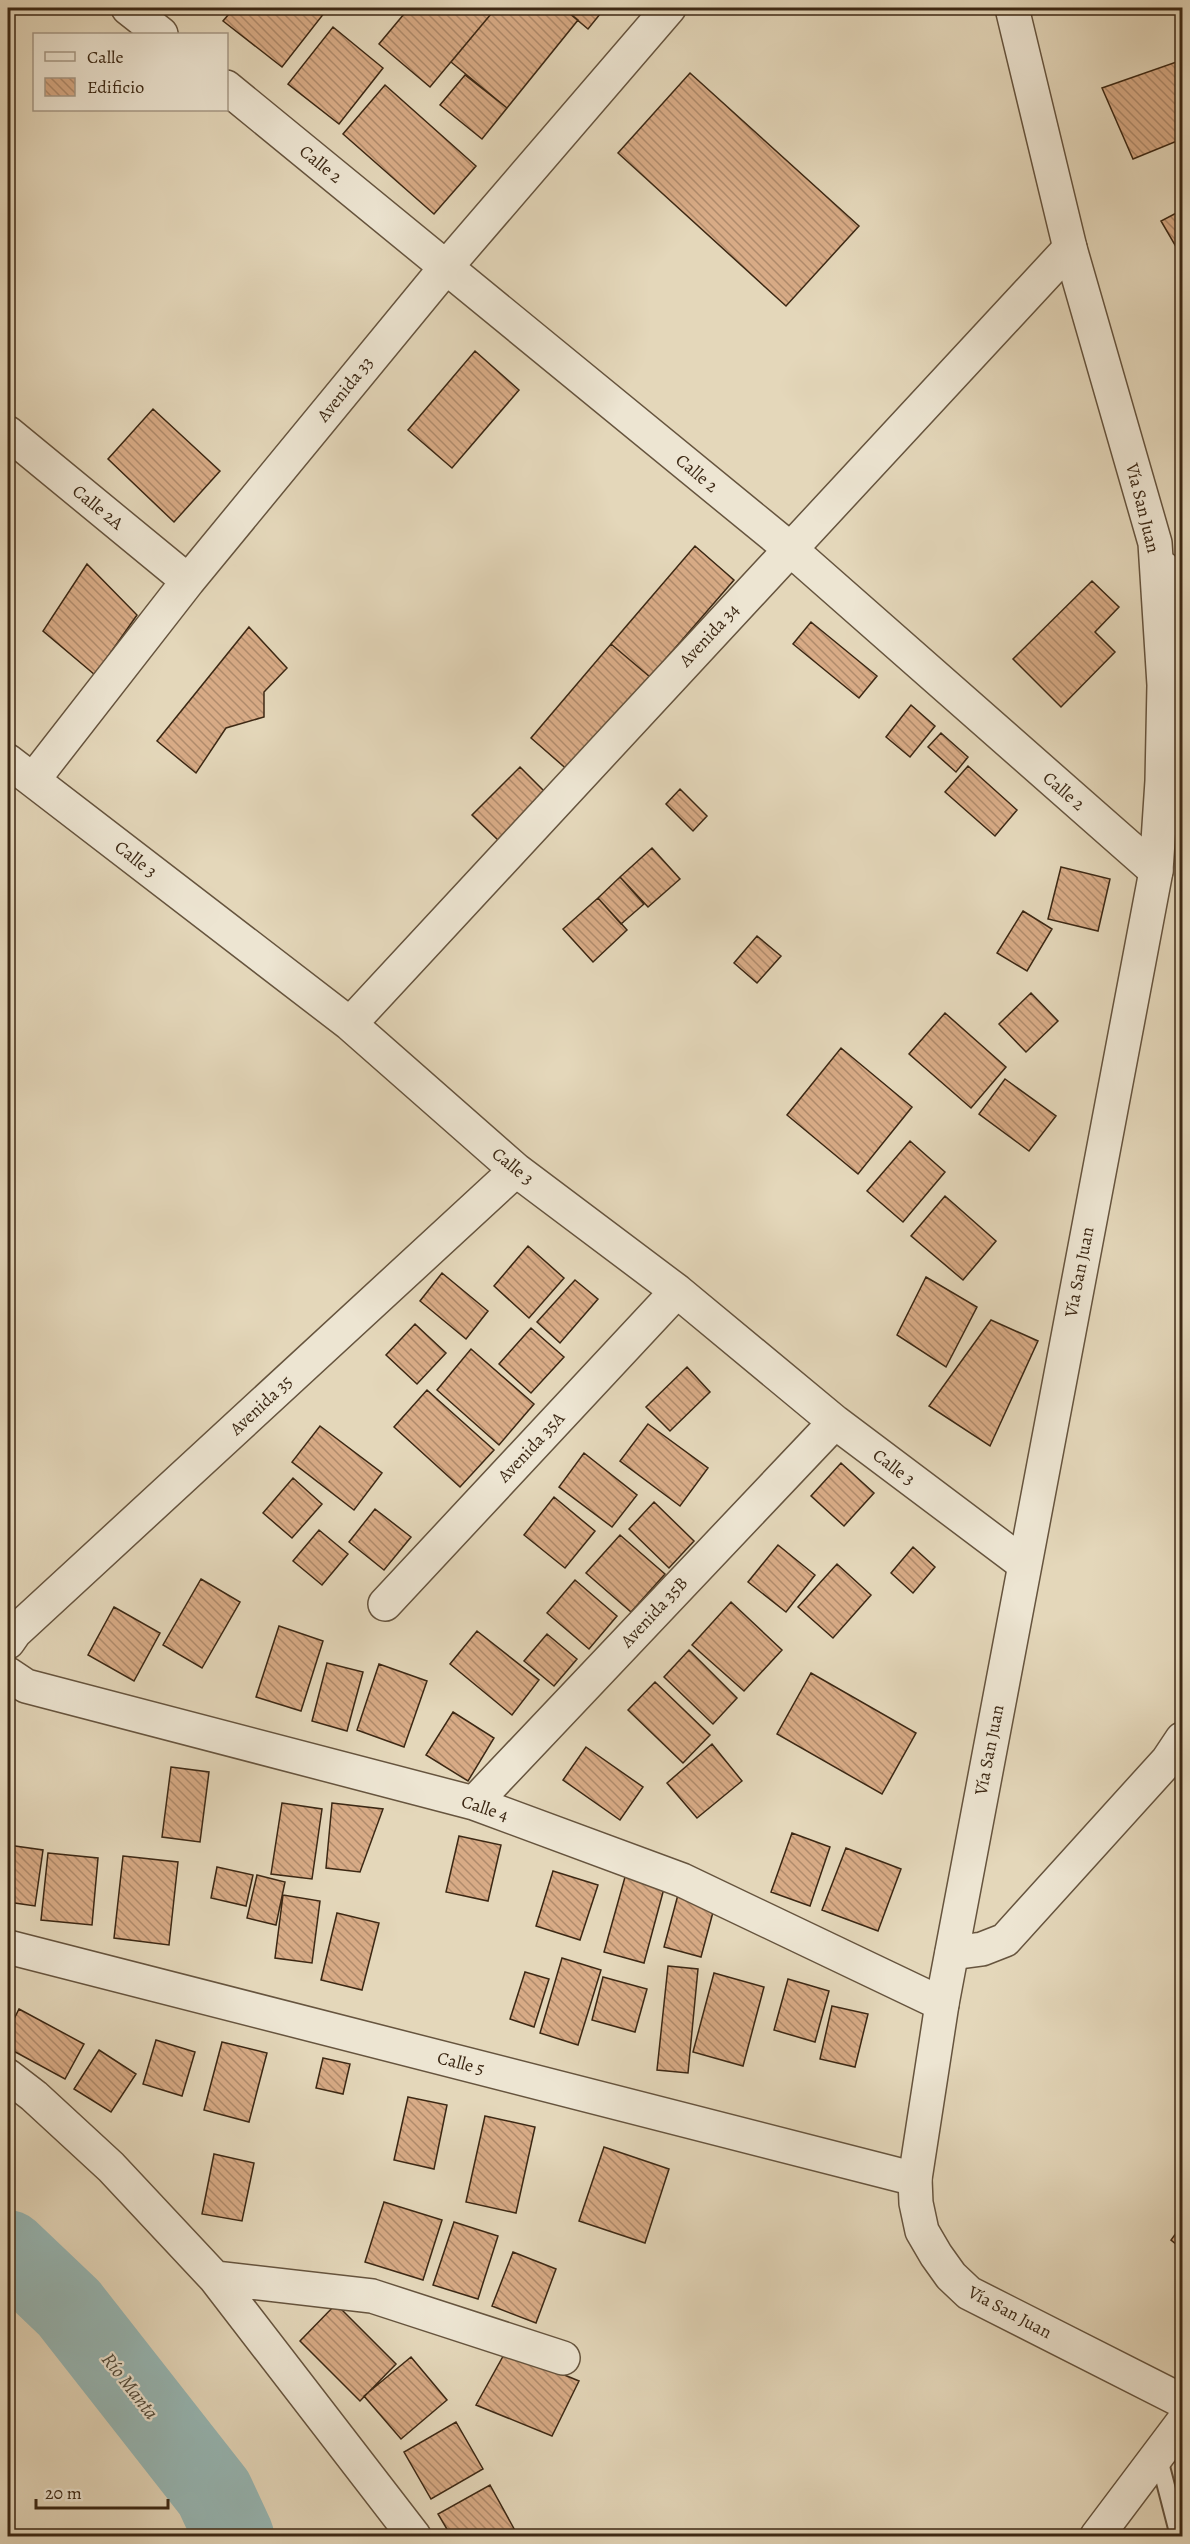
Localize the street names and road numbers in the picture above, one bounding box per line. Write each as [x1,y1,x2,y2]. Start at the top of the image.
street label: Calle 2 [295,139,348,189]
street label: Avenida 33 [311,351,379,427]
street label: Calle 2 [671,448,724,498]
street label: Vía San Juan [1120,460,1166,555]
street label: Calle 2A [67,479,129,535]
street label: Avenida 34 [673,598,744,672]
street label: Calle 2 [1038,766,1091,816]
street label: Calle 3 [110,835,162,883]
street label: Calle 3 [487,1142,539,1190]
street label: Vía San Juan [1058,1225,1100,1320]
street label: Avenida 35 [224,1370,298,1441]
street label: Avenida 35A [491,1406,570,1488]
street label: Calle 3 [868,1443,920,1491]
street label: Avenida 35B [614,1571,693,1653]
street label: Vía San Juan [968,1703,1010,1798]
street label: Calle 4 [458,1789,512,1827]
street label: Calle 5 [435,2046,487,2080]
street label: Vía San Juan [963,2279,1056,2344]

